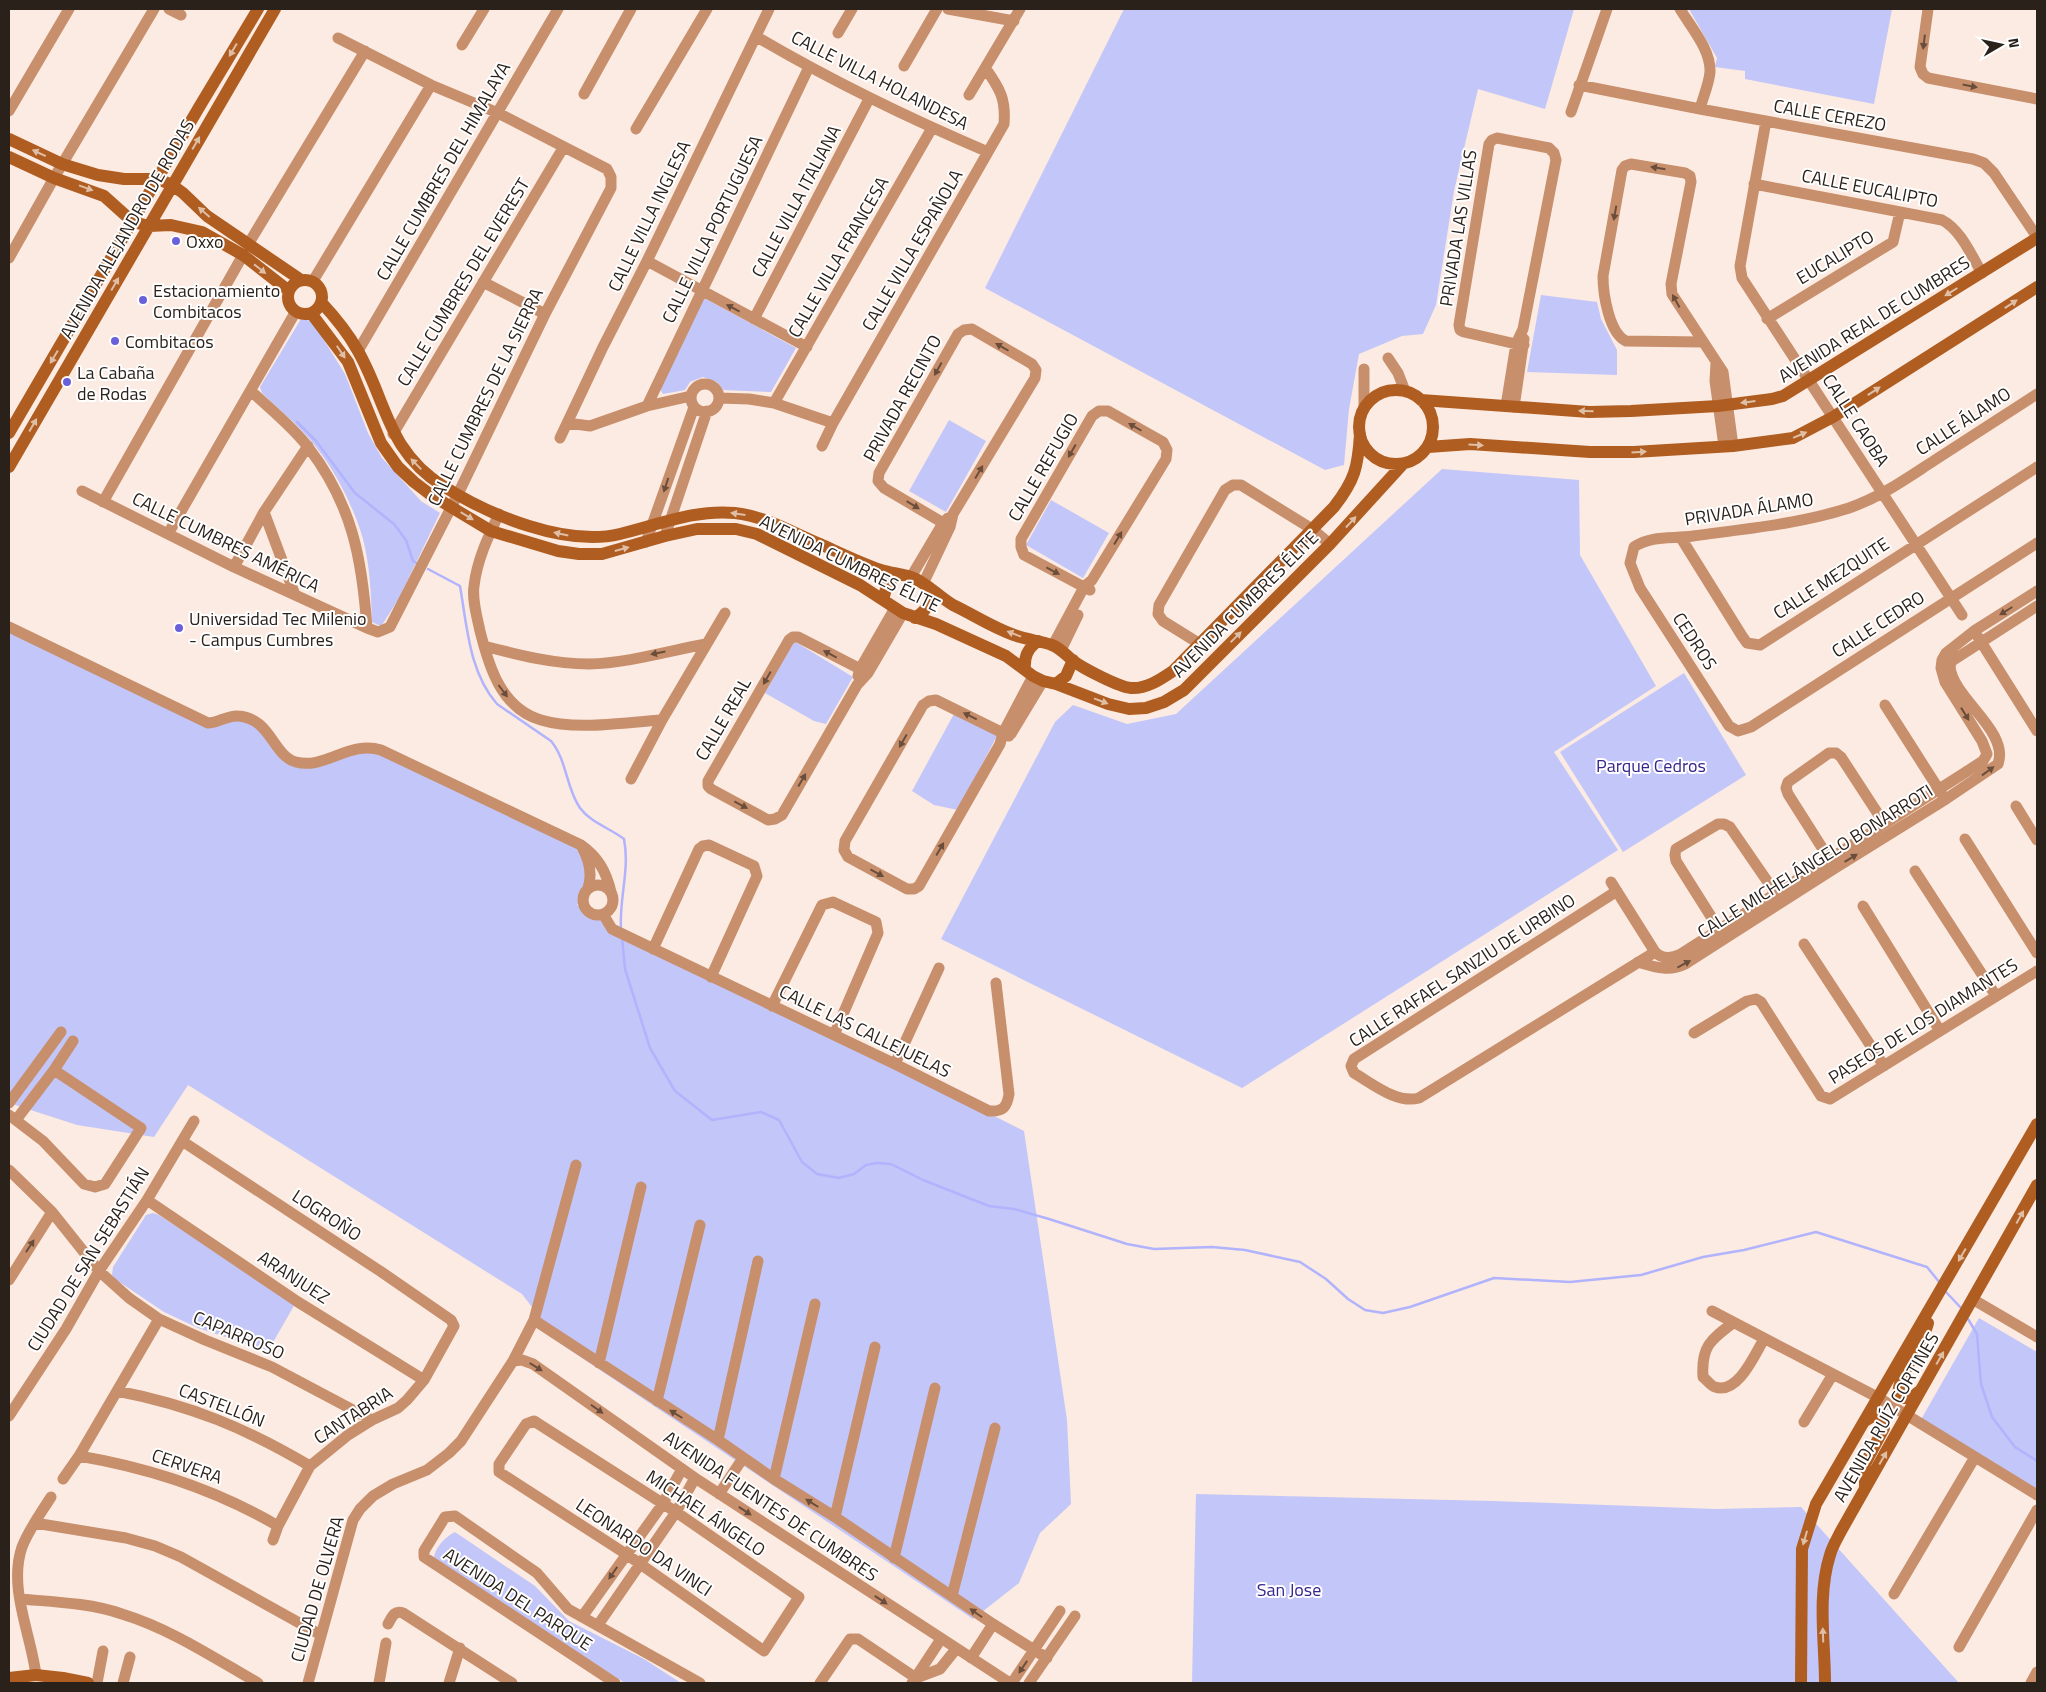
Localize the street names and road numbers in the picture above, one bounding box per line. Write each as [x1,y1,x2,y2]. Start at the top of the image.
street label: CALLE VILLA HOLANDESA [787,24,974,137]
street label: CALLE CUMBRES DEL HIMALAYA [369,56,517,285]
street label: CALLE CEREZO [1772,92,1888,138]
street label: AVENIDA ALEJANDRO DE RODAS [53,114,201,344]
street label: CALLE VILLA ITALIANA [744,120,848,282]
street label: CALLE VILLA PORTUGUESA [655,130,769,327]
street label: CALLE VILLA INGLESA [601,136,697,296]
street label: PRIVADA LAS VILLAS [1432,148,1484,308]
street label: CALLE EUCALIPTO [1799,162,1941,214]
street label: CALLE VILLA ESPAÑOLA [855,164,969,336]
street label: CALLE VILLA FRANCESA [781,171,895,342]
street label: CALLE CUMBRES DEL EVEREST [390,172,536,391]
street label: EUCALIPTO [1791,223,1879,291]
street label: AVENIDA REAL DE CUMBRES [1773,249,1975,389]
street label: CALLE CUMBRES DE LA SIERRA [420,283,550,511]
street label: PRIVADA RECINTO [856,330,948,466]
street label: CALLE CAOBA [1816,368,1896,472]
street label: CALLE ÁLAMO [1910,380,2016,462]
street label: CALLE REFUGIO [1001,408,1085,526]
street label: CALLE CUMBRES AMÉRICA [128,485,325,599]
street label: PRIVADA ÁLAMO [1683,485,1815,533]
street label: AVENIDA CUMBRES ÉLITE [755,507,945,619]
street label: AVENIDA CUMBRES ÉLITE [1165,524,1325,684]
street label: CALLE MEZQUITE [1768,530,1894,626]
street label: CALLE CEDRO [1826,584,1930,664]
street label: CEDROS [1666,607,1724,675]
street label: CALLE REAL [688,672,758,766]
street label: CALLE MICHELÁNGELO BONARROTI [1692,777,1938,945]
street label: CALLE RAFAEL SANZIU DE URBINO [1343,886,1581,1054]
street label: PASEOS DE LOS DIAMANTES [1823,951,2023,1091]
street label: CALLE LAS CALLEJUELAS [775,978,955,1084]
street label: CIUDAD DE SAN SEBASTIÁN [20,1161,156,1357]
street label: LOGROÑO [287,1182,367,1248]
street label: ARANJUEZ [253,1244,335,1310]
street label: CAPARROSO [189,1304,289,1366]
street label: AVENIDA RUÍZ CORTINES [1826,1327,1946,1507]
street label: CASTELLÓN [175,1376,269,1434]
street label: CANTABRIA [308,1379,398,1451]
street label: AVENIDA FUENTES DE CUMBRES [658,1424,884,1588]
street label: CERVERA [148,1441,226,1491]
street label: MICHAEL ÁNGELO [641,1463,771,1563]
street label: LEONARDO DA VINCI [571,1491,717,1603]
street label: CIUDAD DE OLVERA [283,1513,351,1665]
street label: AVENIDA DEL PARQUE [438,1541,598,1657]

